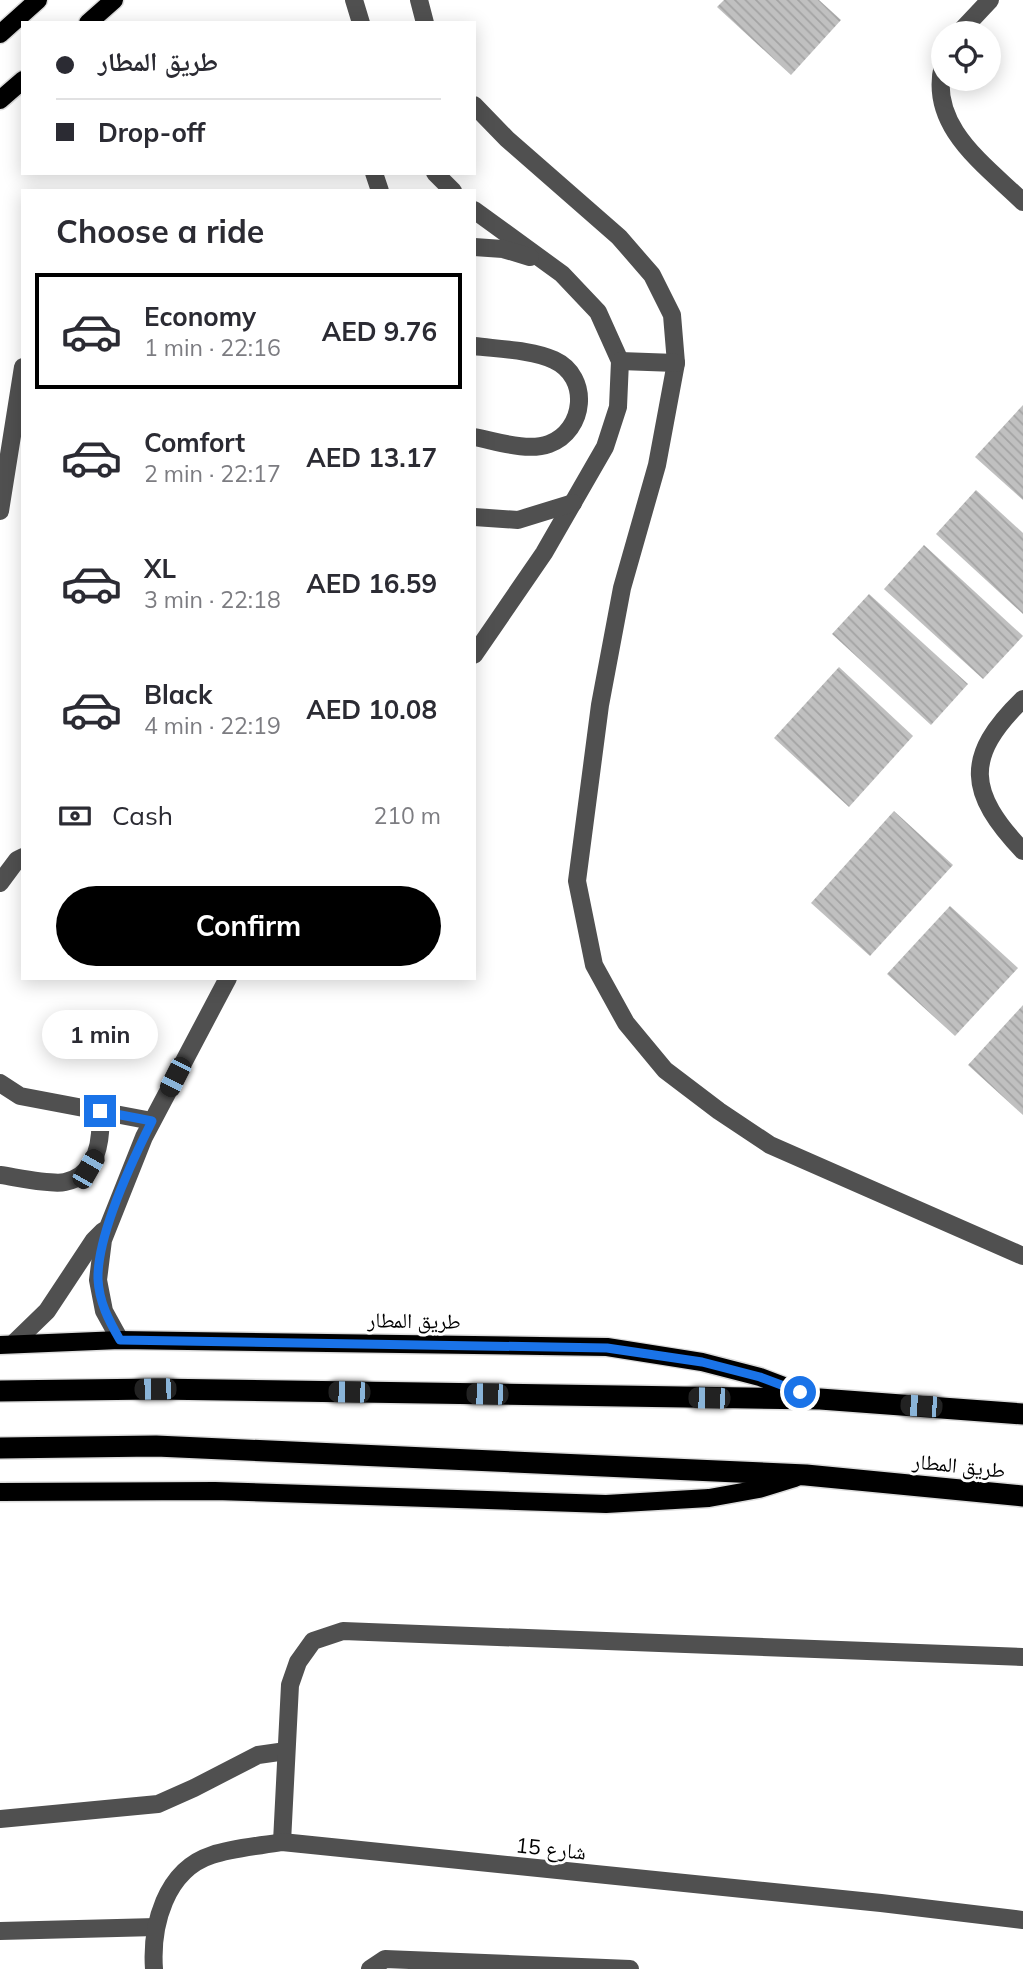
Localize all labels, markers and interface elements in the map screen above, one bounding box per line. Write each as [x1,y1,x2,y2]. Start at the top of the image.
map controls [931,21,1001,91]
button: locate [931,21,1001,91]
text: طريق المطار [98,45,218,78]
text: Drop-off [98,116,205,149]
text: Choose a ride [56,211,264,251]
icon: car [60,300,123,363]
text: Economy [144,300,256,333]
text: AED 9.76 [322,315,437,348]
text: 1 min · 22:16 [144,333,281,362]
icon: car [60,426,123,489]
text: Comfort [144,426,245,459]
text: AED 13.17 [306,441,437,474]
text: 2 min · 22:17 [144,459,281,488]
icon: car [60,552,123,615]
text: XL [144,552,176,585]
text: AED 16.59 [306,567,437,600]
text: 3 min · 22:18 [144,585,281,614]
icon: car [60,678,123,741]
text: Black [144,678,212,711]
text: AED 10.08 [306,693,437,726]
text: 4 min · 22:19 [144,711,281,740]
icon: cash [56,797,94,835]
text: Cash [112,799,173,832]
text: 210 m [373,801,441,830]
button: Confirm [56,886,441,966]
callout: 1 min [42,1010,158,1058]
text: 1 min [70,1020,130,1049]
car [157,1054,194,1100]
route end [84,1095,116,1127]
car [69,1146,108,1192]
street label: طريق المطار [366,1306,461,1335]
route start [784,1376,816,1408]
car [134,1378,177,1400]
car [328,1381,371,1403]
car [466,1383,509,1405]
car [688,1387,731,1409]
car [900,1394,943,1418]
street label: طريق المطار [910,1447,1007,1484]
street label: شارع 15 [514,1831,587,1866]

